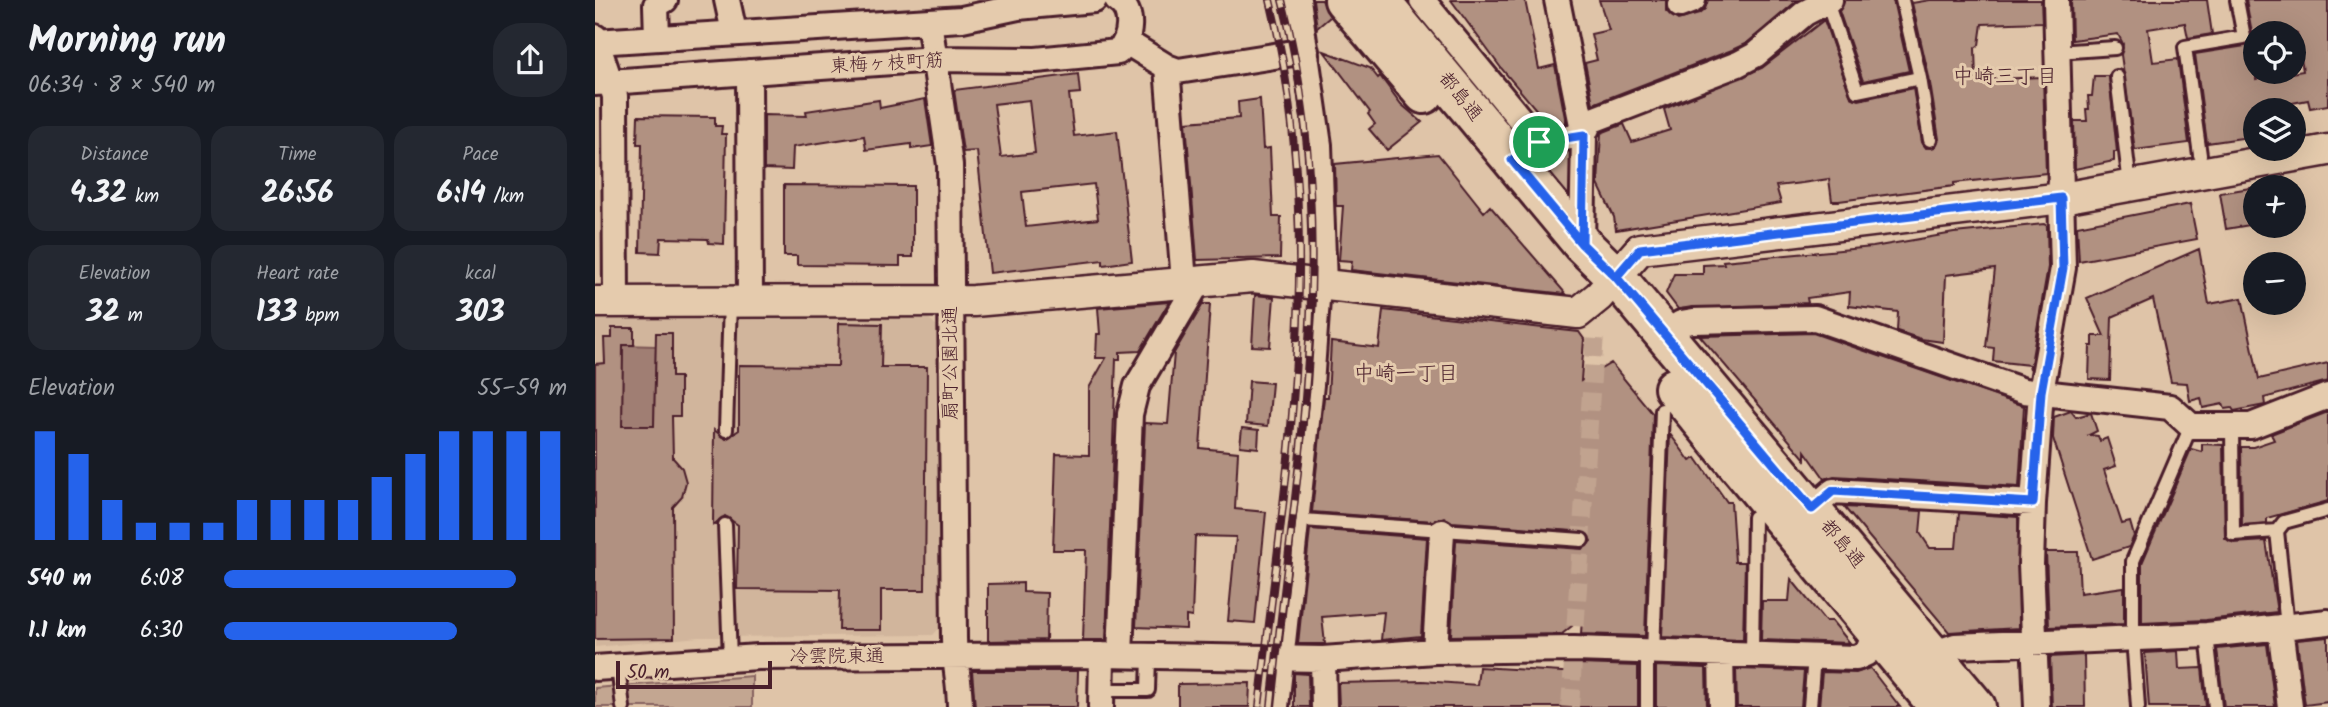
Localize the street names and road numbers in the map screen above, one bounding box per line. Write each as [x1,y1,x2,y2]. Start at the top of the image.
street label: 東梅ヶ枝町筋 [829,46,945,82]
street label: 都島通 [1430,65,1490,129]
street label: 扇町公園北通 [936,306,966,420]
street label: 都島通 [1812,513,1872,575]
street label: 冷雲院東通 [789,642,885,672]

